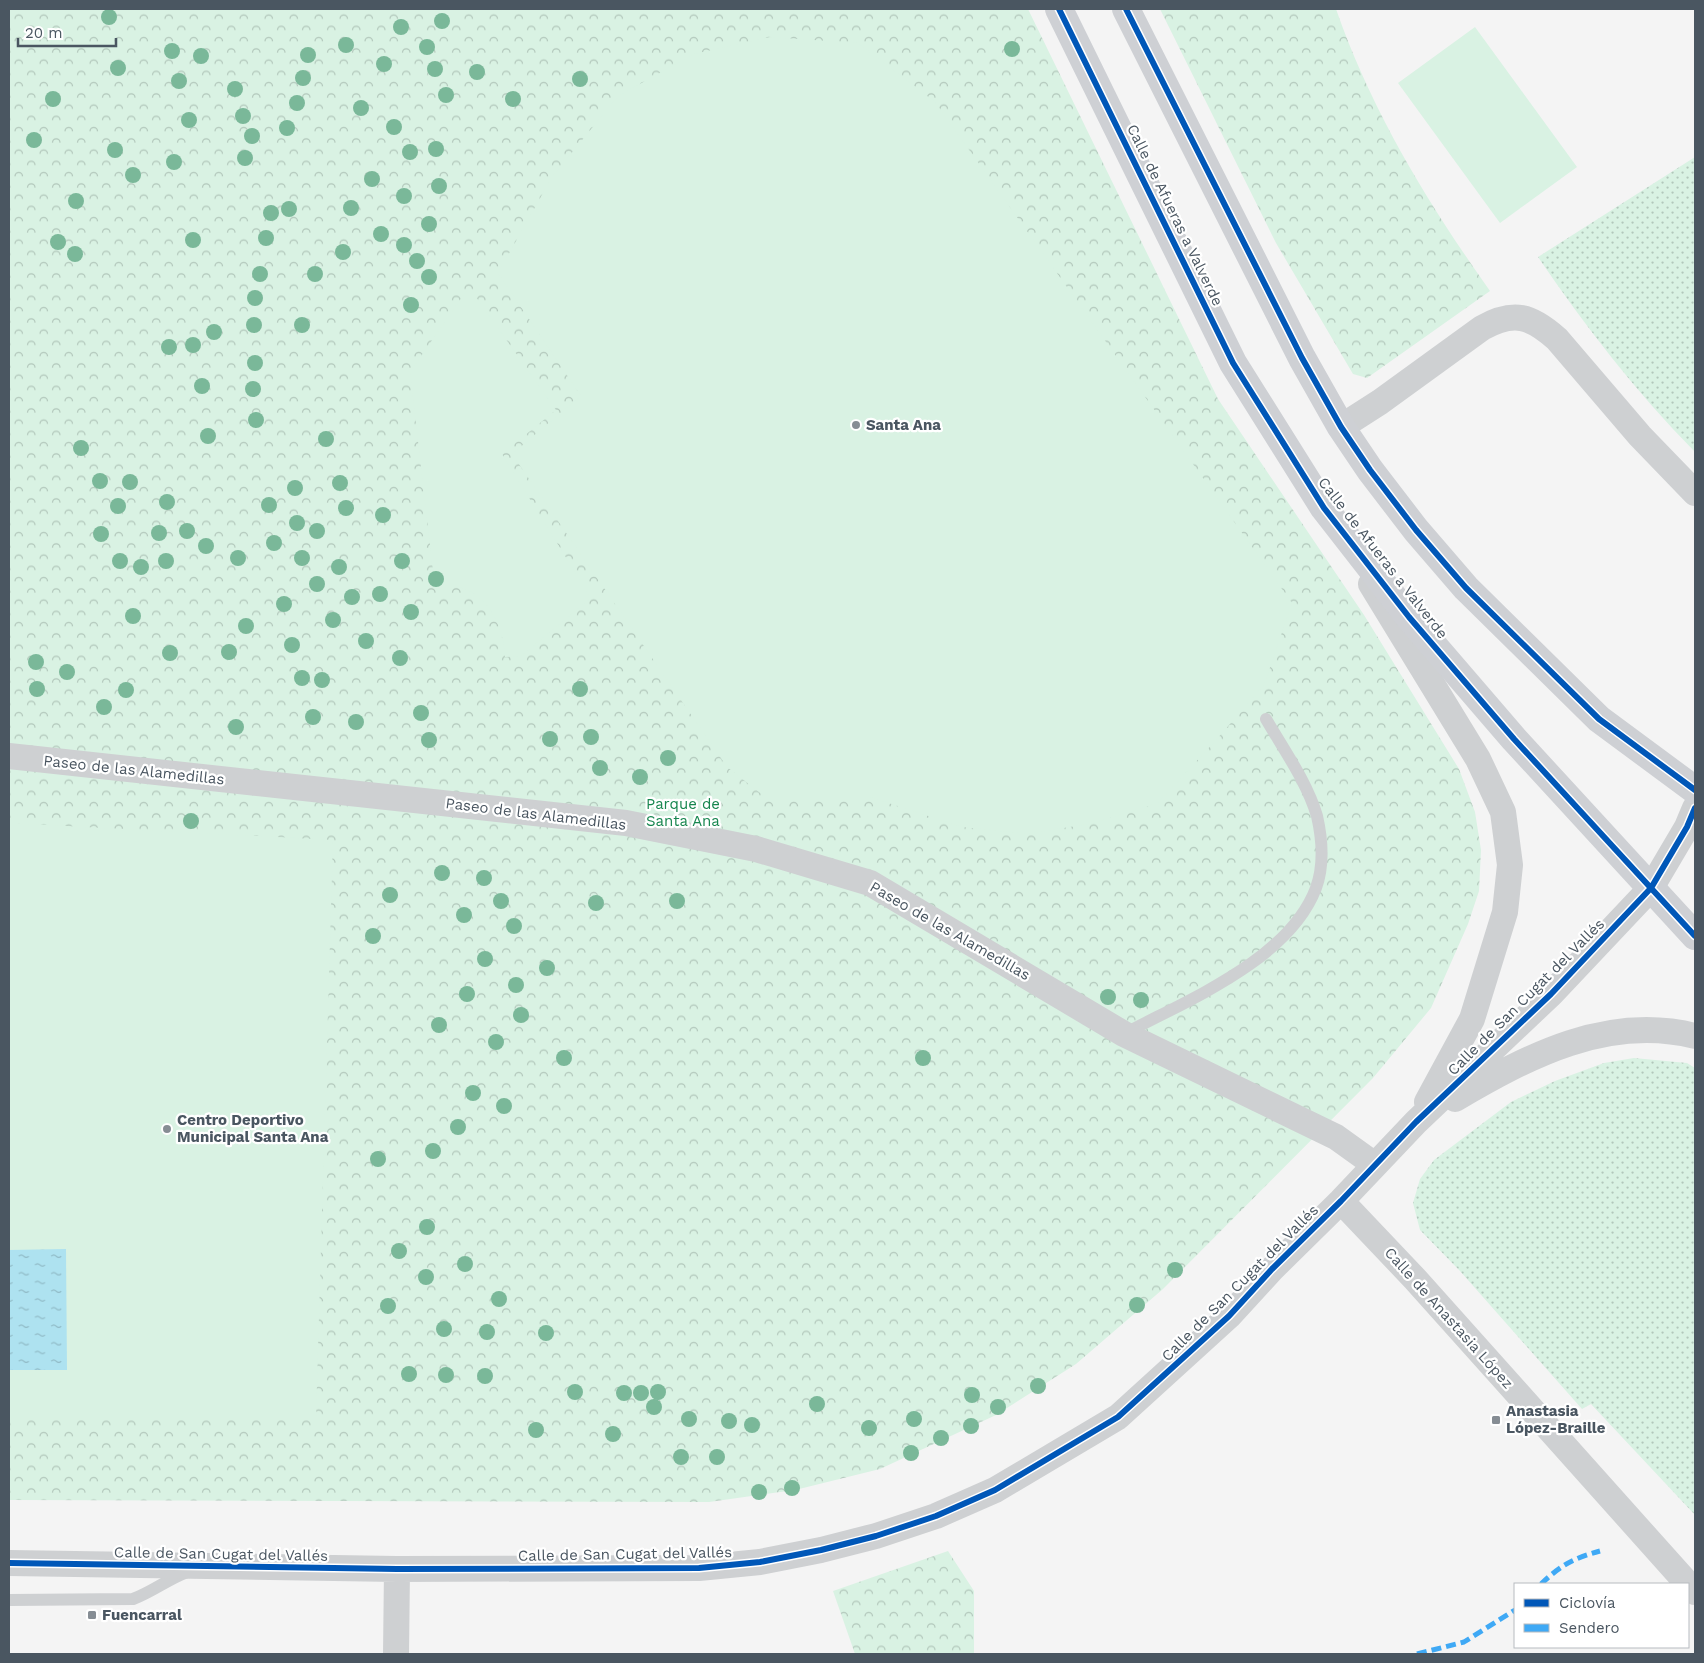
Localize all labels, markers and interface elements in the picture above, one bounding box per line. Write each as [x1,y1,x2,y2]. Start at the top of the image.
scale bar [18,15,115,47]
text: 20 m [25,24,63,42]
street label: Calle de Afueras a Valverde [1123,121,1227,309]
place label: Santa Ana [866,416,941,434]
marker: Santa Ana [850,419,862,431]
street label: Calle de Afueras a Valverde [1314,474,1452,642]
street label: Paseo de las Alamedillas [43,752,225,788]
street label: Paseo de las Alamedillas [445,794,627,834]
park label: Parque de Santa Ana [646,795,720,830]
street label: Paseo de las Alamedillas [867,878,1033,984]
street label: Calle de San Cugat del Vallés [1444,915,1608,1079]
place label: Centro Deportivo Municipal Santa Ana [177,1111,329,1146]
marker: Centro Deportivo Municipal Santa Ana [161,1123,173,1135]
street label: Calle de San Cugat del Vallés [1158,1201,1322,1365]
street label: Calle de Anastasia López [1381,1244,1517,1392]
place label: Anastasia López-Braille [1506,1402,1606,1437]
marker: Anastasia López-Braille [1490,1414,1502,1426]
street label: Calle de San Cugat del Vallés [114,1543,328,1565]
street label: Calle de San Cugat del Vallés [518,1543,732,1565]
legend [1514,1583,1689,1648]
text: Ciclovía [1559,1594,1616,1612]
place label: Fuencarral [102,1606,182,1624]
marker: Fuencarral [86,1609,98,1621]
text: Sendero [1559,1619,1620,1637]

